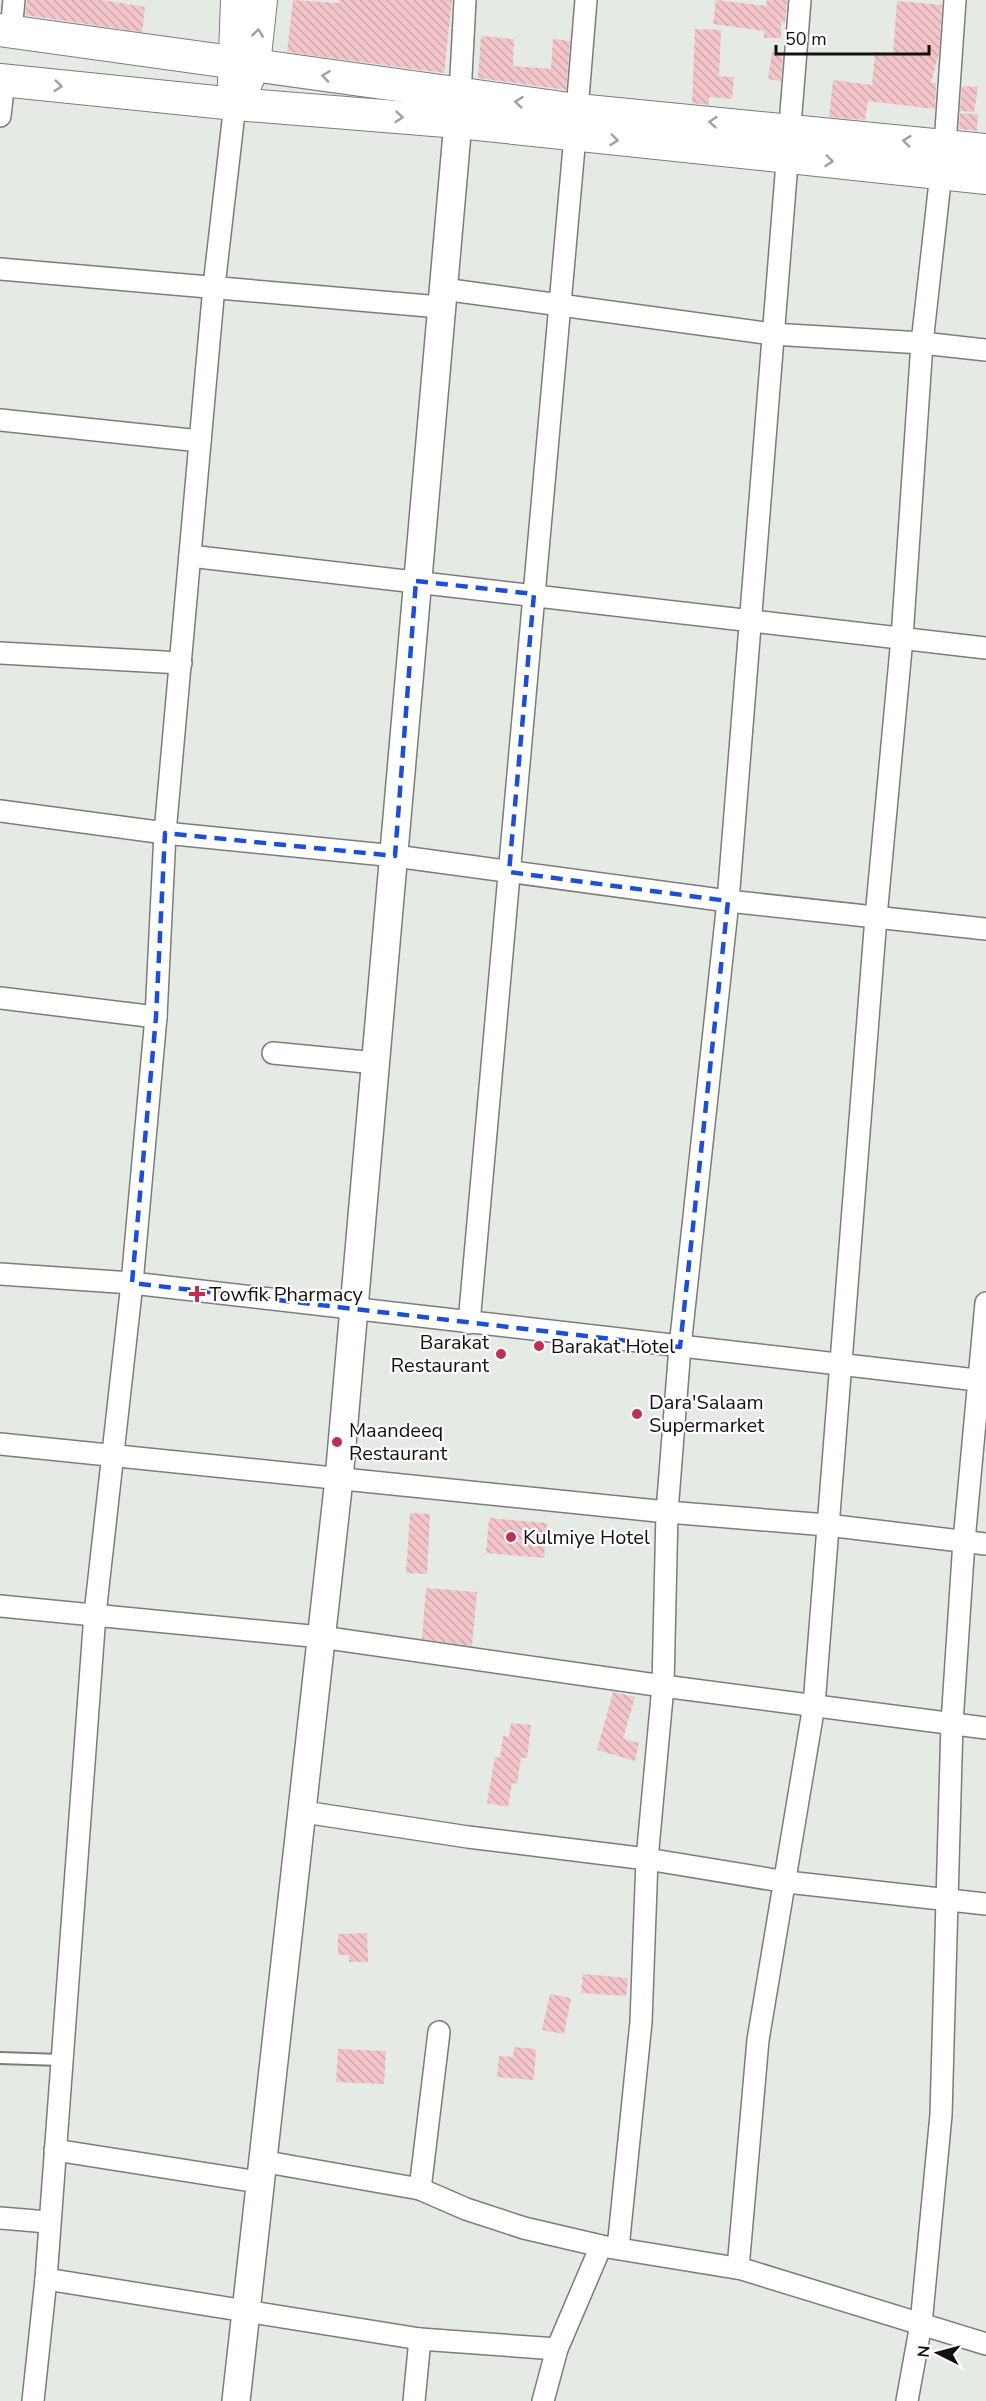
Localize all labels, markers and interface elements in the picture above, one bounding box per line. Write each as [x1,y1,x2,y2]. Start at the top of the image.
scale bar [776,18,929,56]
text: 50 m [785,27,827,51]
one-way arrow [251,29,264,38]
one-way arrow [321,70,330,82]
one-way arrow [54,79,63,92]
one-way arrow [514,97,524,109]
one-way arrow [394,111,403,124]
one-way arrow [708,116,717,129]
one-way arrow [609,133,618,146]
one-way arrow [902,135,912,148]
one-way arrow [824,154,833,167]
place label: Towfik Pharmacy [209,1281,364,1308]
marker: Towfik Pharmacy [190,1287,204,1301]
place label: Barakat Restaurant [391,1329,490,1379]
place label: Barakat Hotel [551,1333,675,1360]
marker: Barakat Hotel [532,1339,546,1353]
marker: Barakat Restaurant [494,1347,508,1361]
place label: Dara'Salaam Supermarket [649,1389,765,1439]
marker: Dara'Salaam Supermarket [630,1407,644,1421]
place label: Maandeeq Restaurant [349,1417,448,1467]
marker: Maandeeq Restaurant [330,1435,344,1449]
place label: Kulmiye Hotel [523,1524,650,1551]
marker: Kulmiye Hotel [504,1530,518,1544]
north arrow [908,2323,968,2383]
text: N [913,2344,936,2359]

